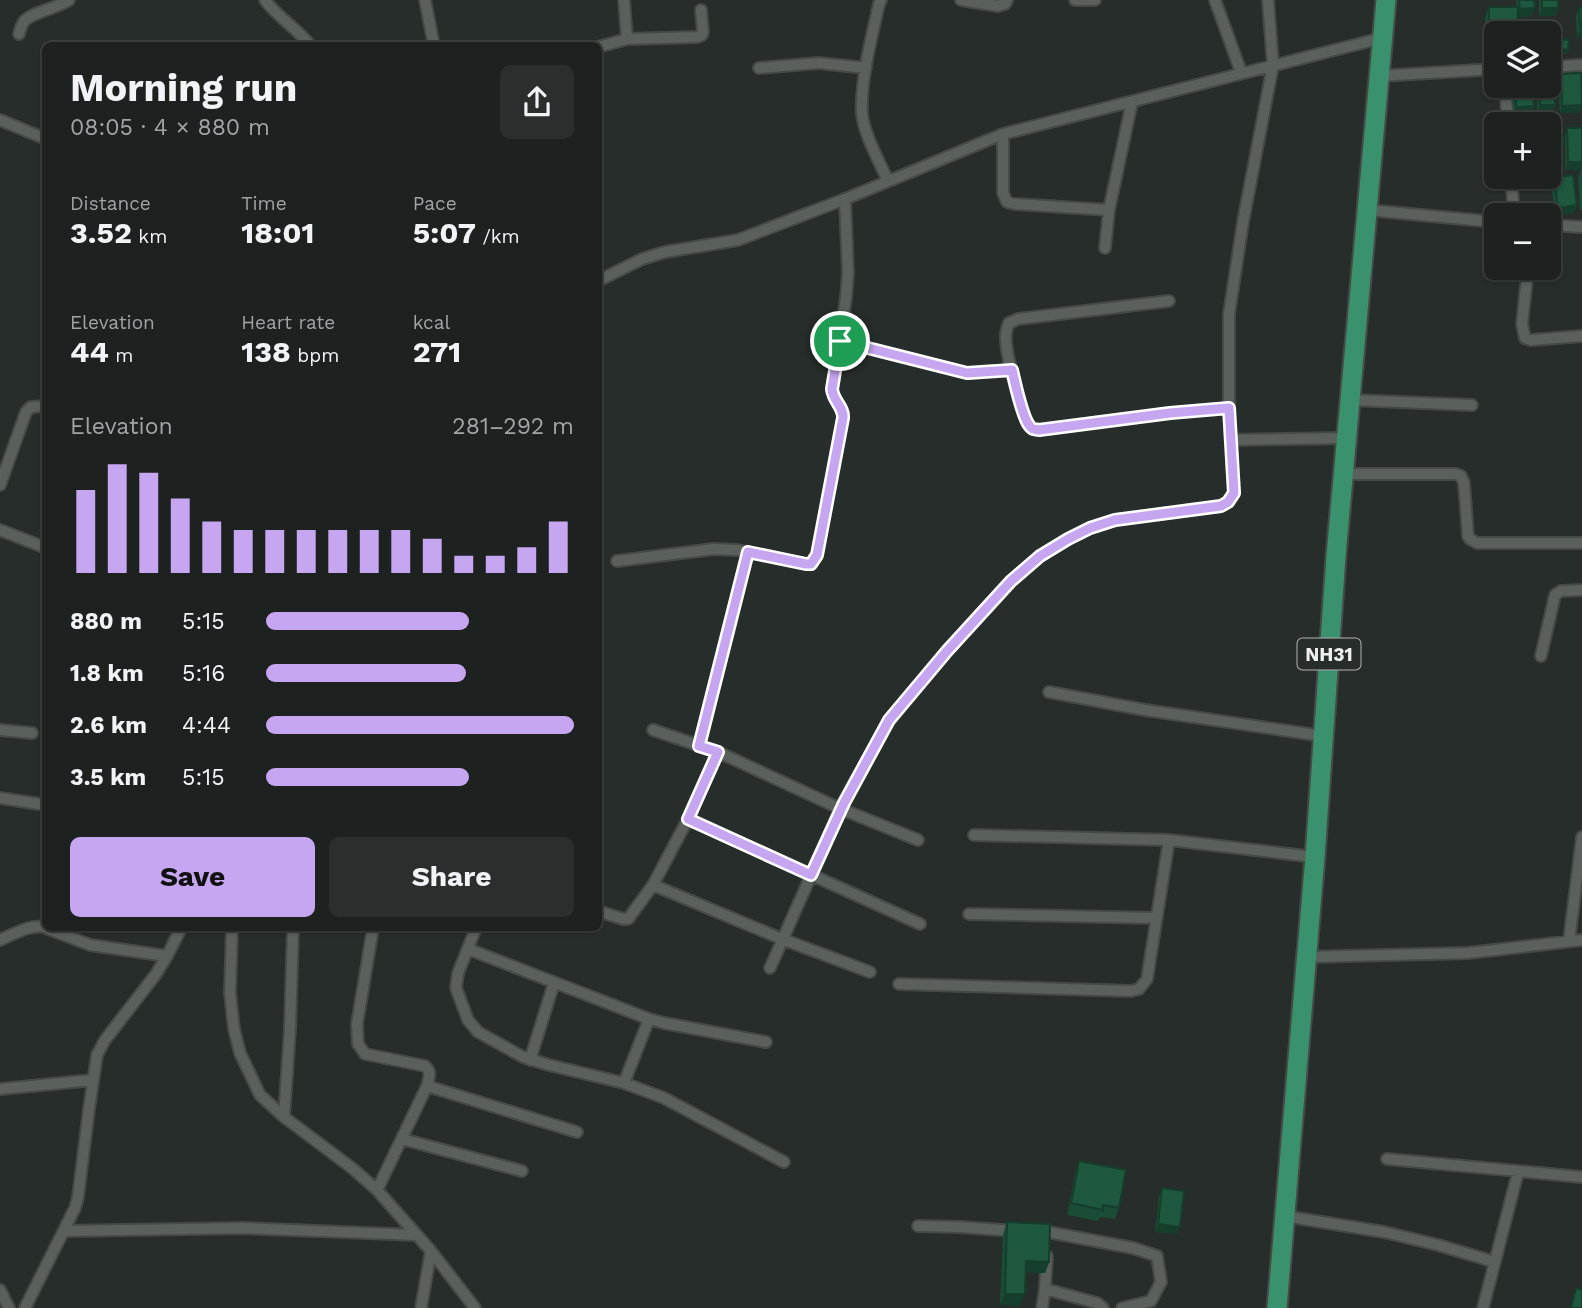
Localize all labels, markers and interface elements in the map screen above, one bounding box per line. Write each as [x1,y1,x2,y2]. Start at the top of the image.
map controls [1484,21,1561,280]
button: layers [1484,21,1561,98]
button: share [500,65,574,139]
text: Morning run [70,66,297,110]
button: + [1484,112,1561,189]
text: 08:05 · 4 × 880 m [70,114,270,141]
text: Distance [70,192,151,215]
text: Time [241,192,287,215]
text: Pace [413,192,457,215]
button: − [1484,203,1561,280]
text: 3.52 [70,215,132,250]
text: 18:01 [241,215,314,250]
text: 5:07 [413,215,476,250]
text: km [132,225,167,248]
text: /km [476,225,520,248]
text: Elevation [70,311,155,334]
text: Heart rate [241,311,335,334]
text: kcal [413,311,450,334]
pin [810,311,870,371]
icon: arrive [821,322,859,360]
text: 44 [70,334,109,369]
text: 138 [241,334,291,369]
text: 271 [413,334,461,369]
text: m [109,344,133,367]
text: bpm [291,344,339,367]
text: Elevation [70,413,173,440]
text: 281–292 m [452,413,574,440]
text: 880 m [70,608,142,635]
text: 5:15 [182,608,225,635]
road number: NH31 [1298,638,1360,670]
text: 1.8 km [70,660,144,687]
text: 5:16 [182,660,225,687]
text: 2.6 km [70,712,147,739]
text: 4:44 [182,712,231,739]
text: 3.5 km [70,764,146,791]
text: 5:15 [182,764,225,791]
button: Save [70,837,315,917]
button: Share [329,837,574,917]

